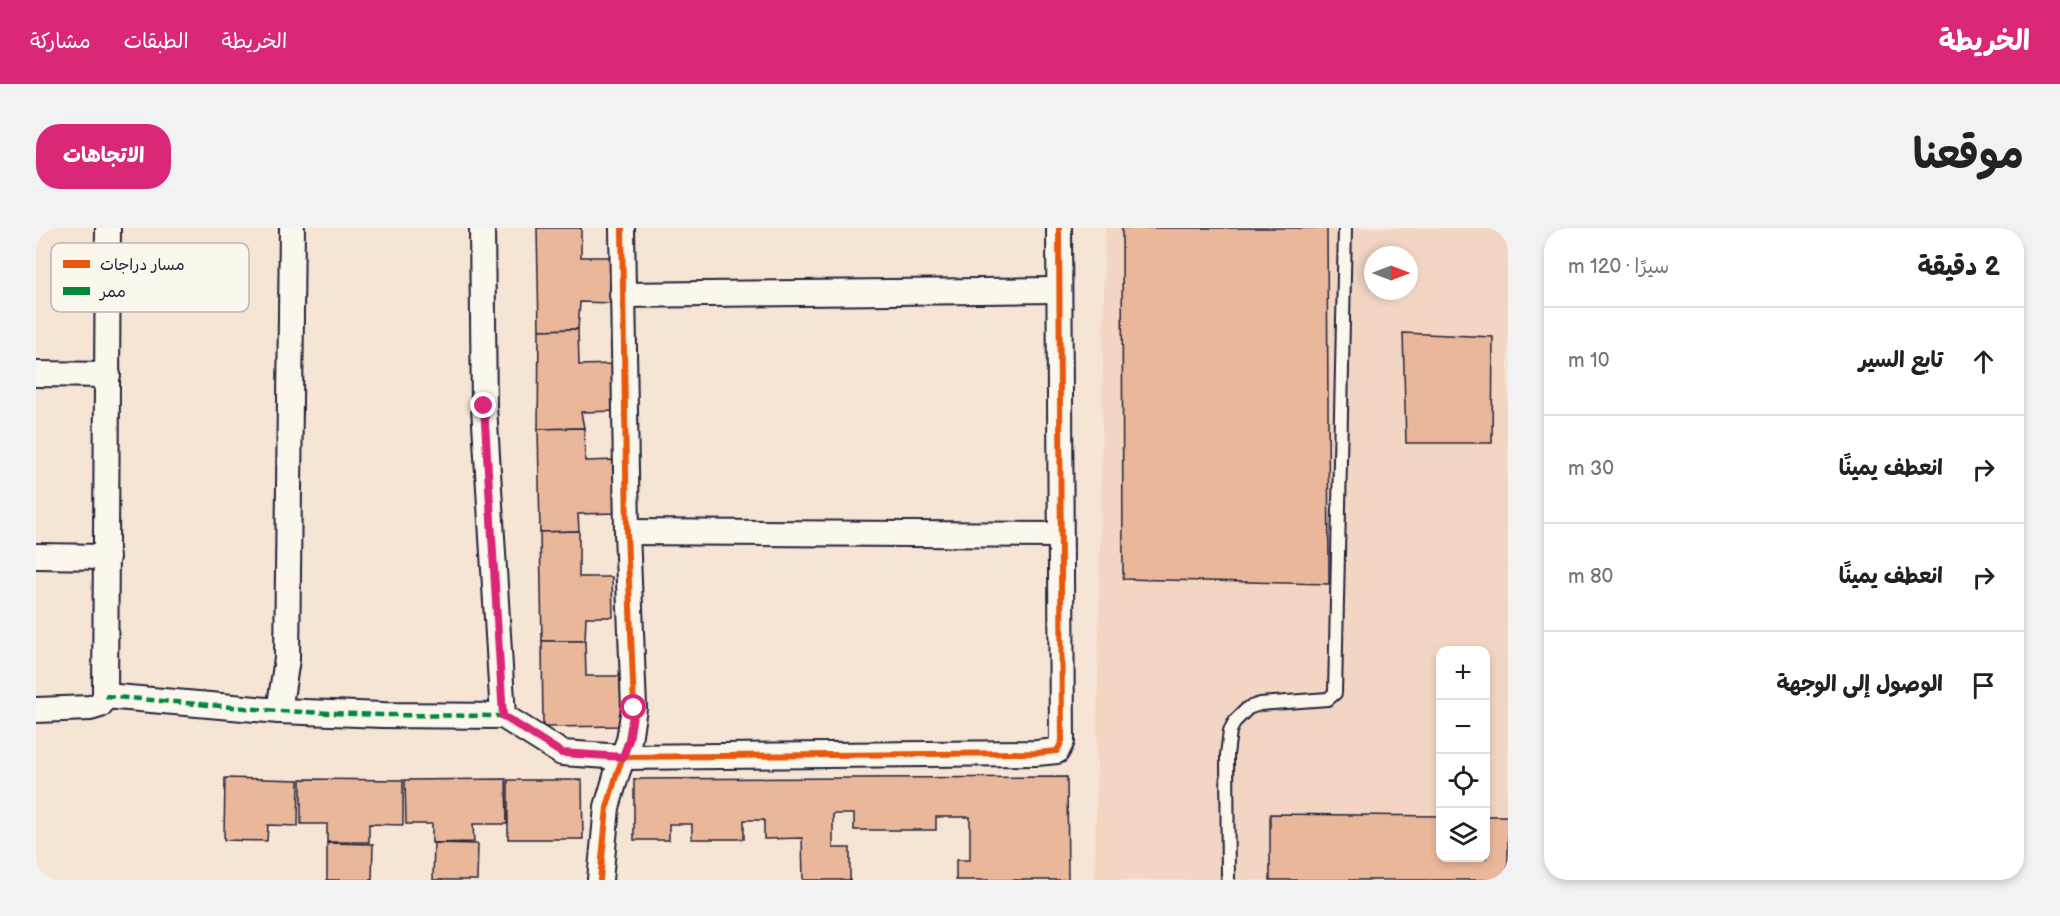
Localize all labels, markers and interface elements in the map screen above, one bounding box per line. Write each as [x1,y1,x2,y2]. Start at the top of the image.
text: الخريطة [1939,25,2030,58]
text: مشاركة [30,29,91,54]
text: الطبقات [124,29,189,54]
text: الخريطة [222,29,287,54]
button: الاتجاهات [36,124,171,189]
text: موقعنا [1913,130,2024,181]
legend [51,243,249,312]
north arrow [1364,246,1418,300]
text: 2 دقيقة [1917,252,2000,283]
text: سيرًا · 120 m [1568,255,1669,279]
text: مسار دراجات [100,256,185,275]
text: ممر [98,283,126,302]
icon: ahead [1967,345,2000,378]
text: تابع السير [1859,347,1943,374]
text: 10 m [1568,349,1609,373]
route end [470,392,496,418]
icon: right [1967,453,2000,486]
text: انعطف يمينًا [1839,455,1943,482]
text: 30 m [1568,457,1614,481]
icon: right [1967,561,2000,594]
text: انعطف يمينًا [1839,563,1943,590]
text: 80 m [1568,565,1613,589]
map controls [1436,646,1490,862]
button: + [1436,646,1490,700]
icon: arrive [1967,669,2000,702]
text: الوصول إلى الوجهة [1776,671,1943,698]
route start [620,694,646,720]
button: − [1436,700,1490,754]
button: locate [1436,754,1490,808]
button: layers [1436,808,1490,862]

